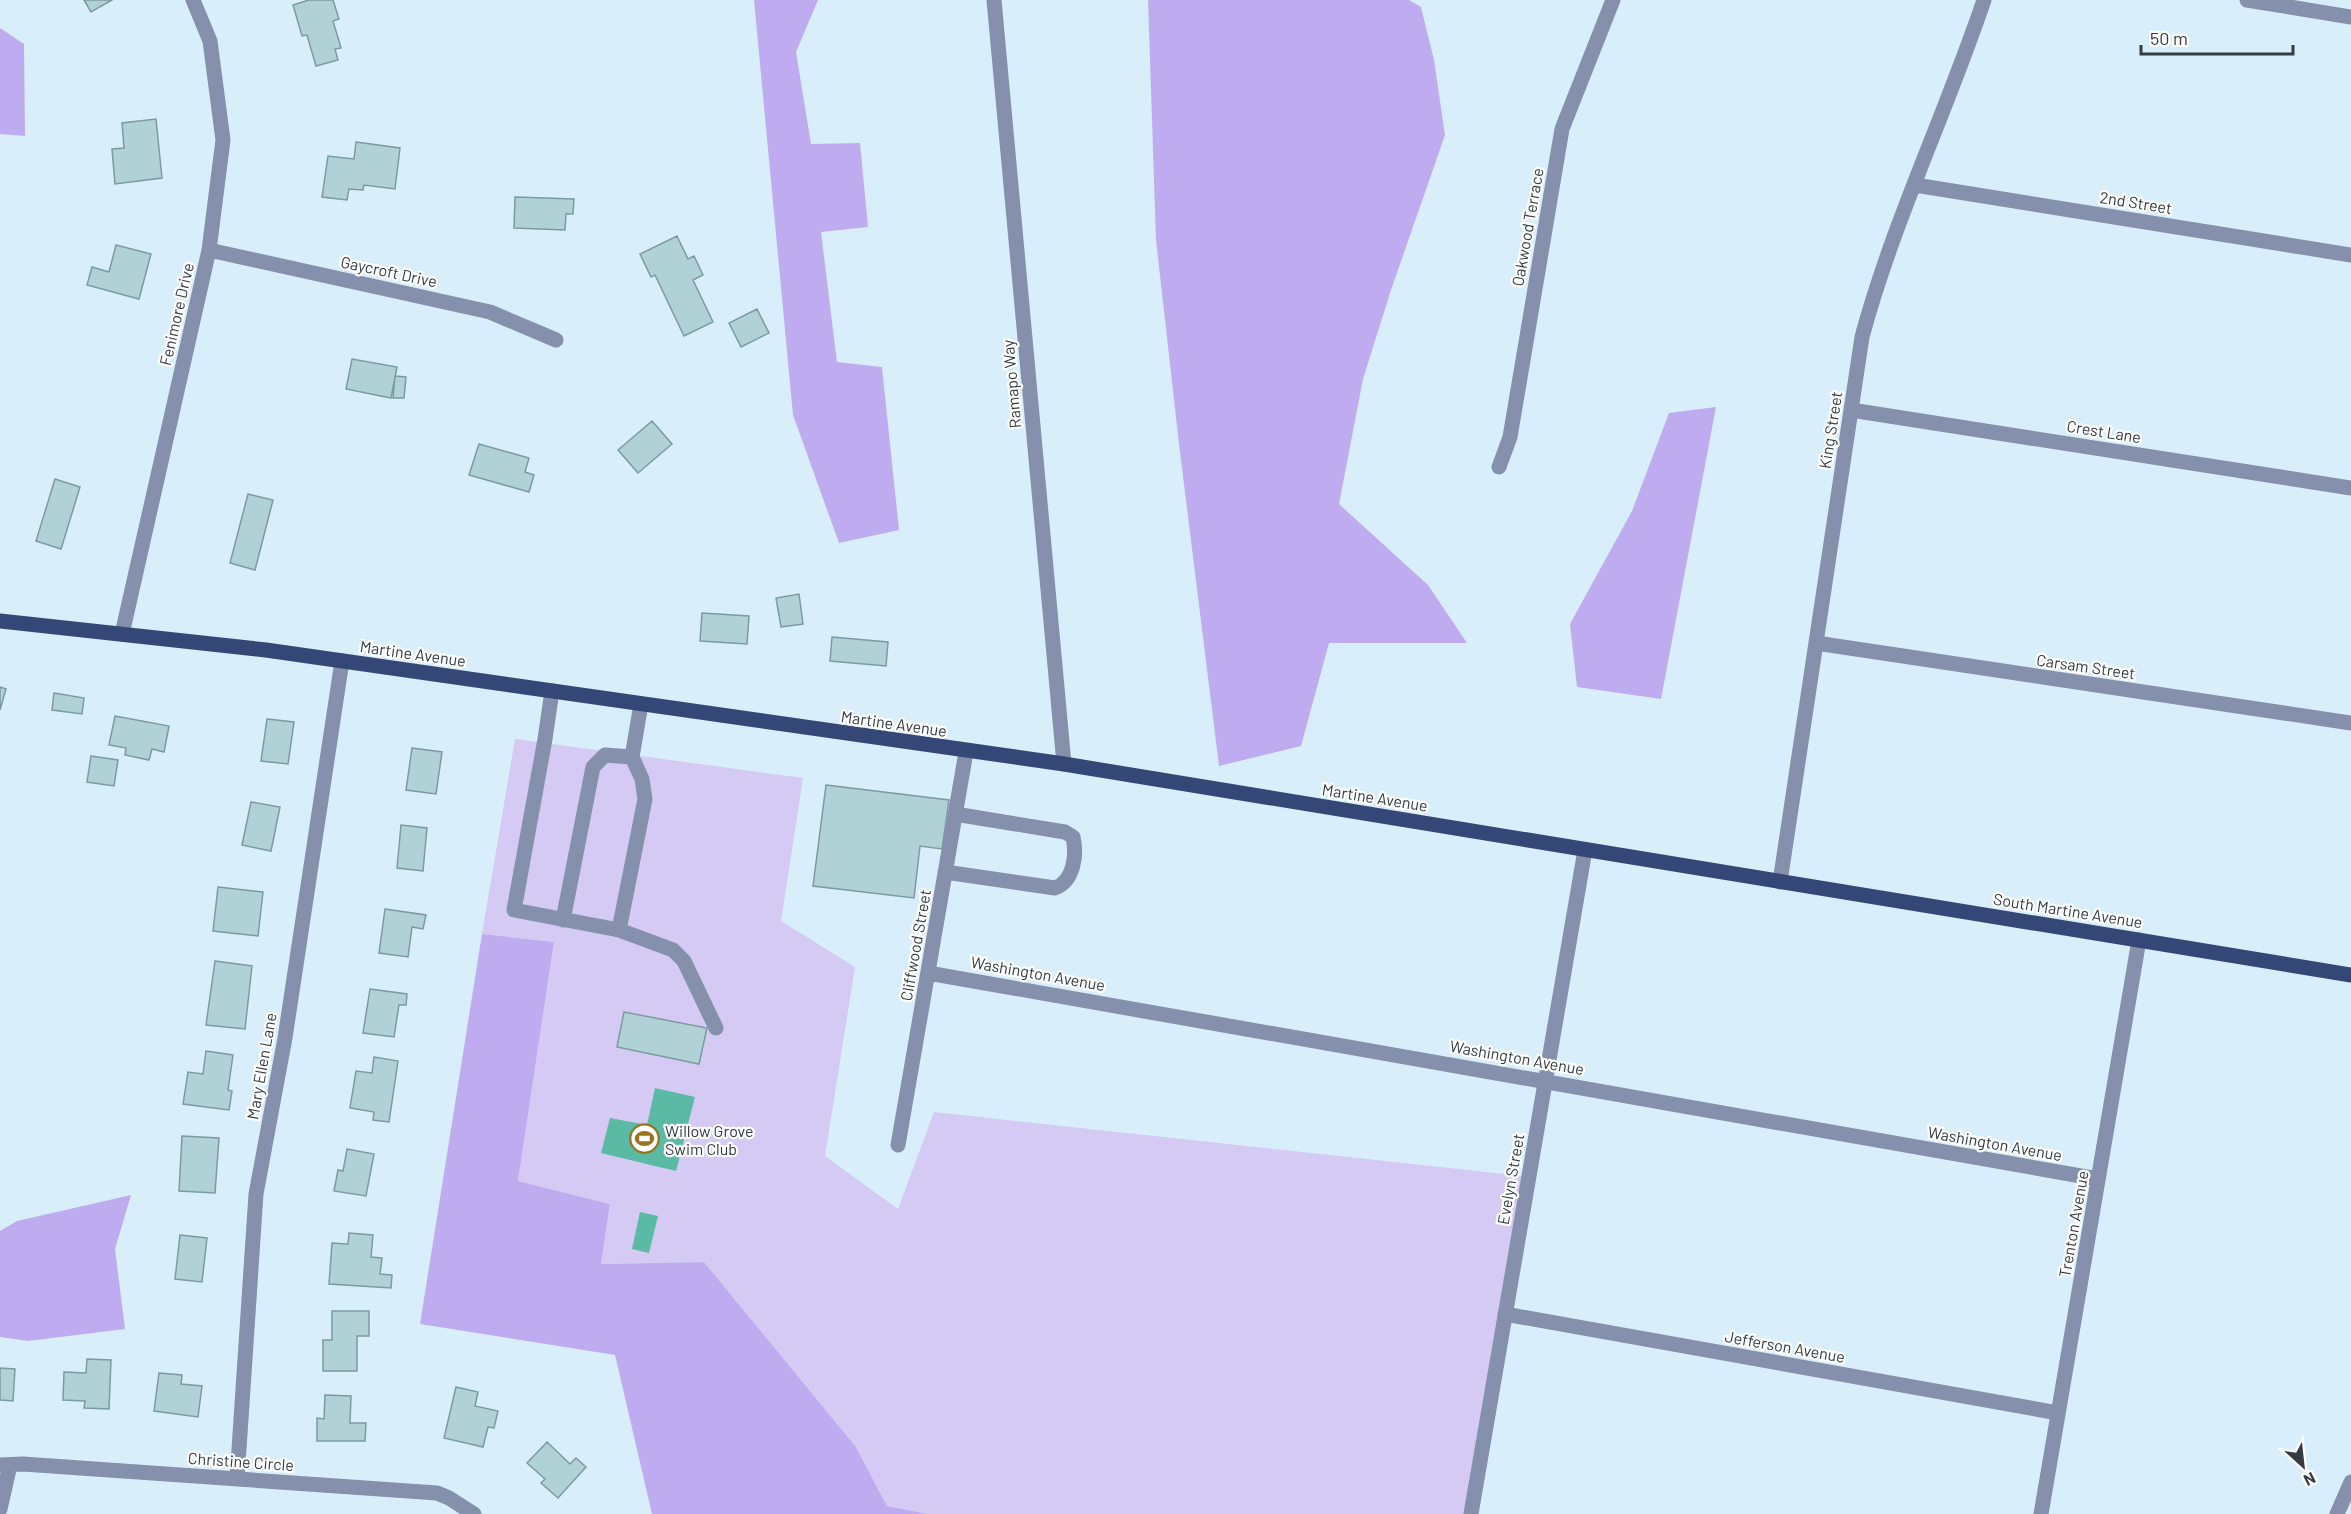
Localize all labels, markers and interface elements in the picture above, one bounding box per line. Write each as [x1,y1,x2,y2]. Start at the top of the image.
scale bar [2141,18,2292,56]
text: 50 m [2150,27,2188,49]
street label: Oakwood Terrace [1507,166,1547,288]
street label: 2nd Street [2099,187,2173,217]
street label: Gaycroft Drive [339,252,439,290]
street label: Fenimore Drive [155,261,197,367]
street label: Ramapo Way [998,338,1024,429]
street label: King Street [1815,390,1845,470]
street label: Crest Lane [2066,416,2142,446]
street label: Martine Avenue [359,636,467,670]
street label: Carsam Street [2035,650,2137,682]
street label: Martine Avenue [840,706,948,740]
street label: Martine Avenue [1321,779,1429,815]
street label: Cliffwood Street [896,888,934,1002]
street label: South Martine Avenue [1992,889,2144,931]
street label: Washington Avenue [969,952,1107,994]
street label: Mary Ellen Lane [242,1011,280,1121]
street label: Washington Avenue [1448,1036,1586,1078]
place label: Willow Grove Swim Club [665,1121,753,1158]
street label: Washington Avenue [1926,1122,2064,1164]
sports icon: Willow Grove Swim Club [628,1123,660,1155]
street label: Evelyn Street [1493,1132,1527,1226]
street label: Trenton Avenue [2054,1169,2092,1279]
street label: Jefferson Avenue [1723,1326,1847,1366]
north arrow [2273,1436,2333,1496]
street label: Christine Circle [187,1448,295,1474]
text: N [2301,1469,2319,1491]

